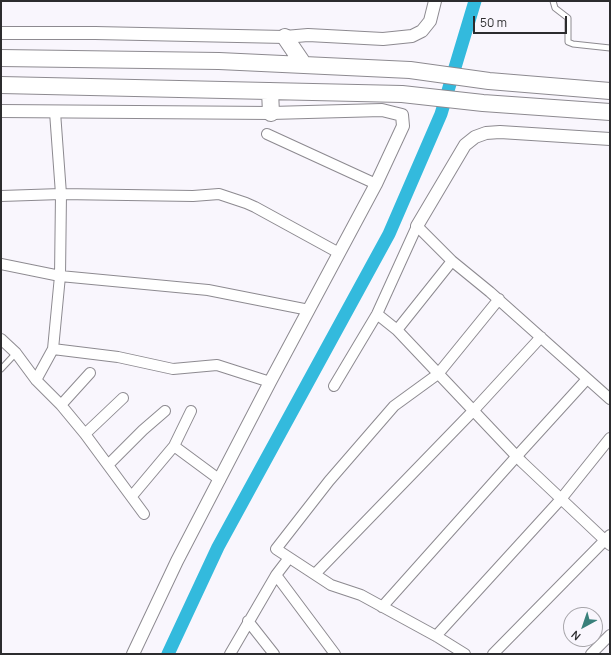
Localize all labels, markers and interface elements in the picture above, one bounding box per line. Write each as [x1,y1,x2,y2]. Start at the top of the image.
scale bar [475,8,569,34]
text: 50 m [480,14,507,31]
north arrow [563,607,603,647]
text: N [568,628,583,644]

